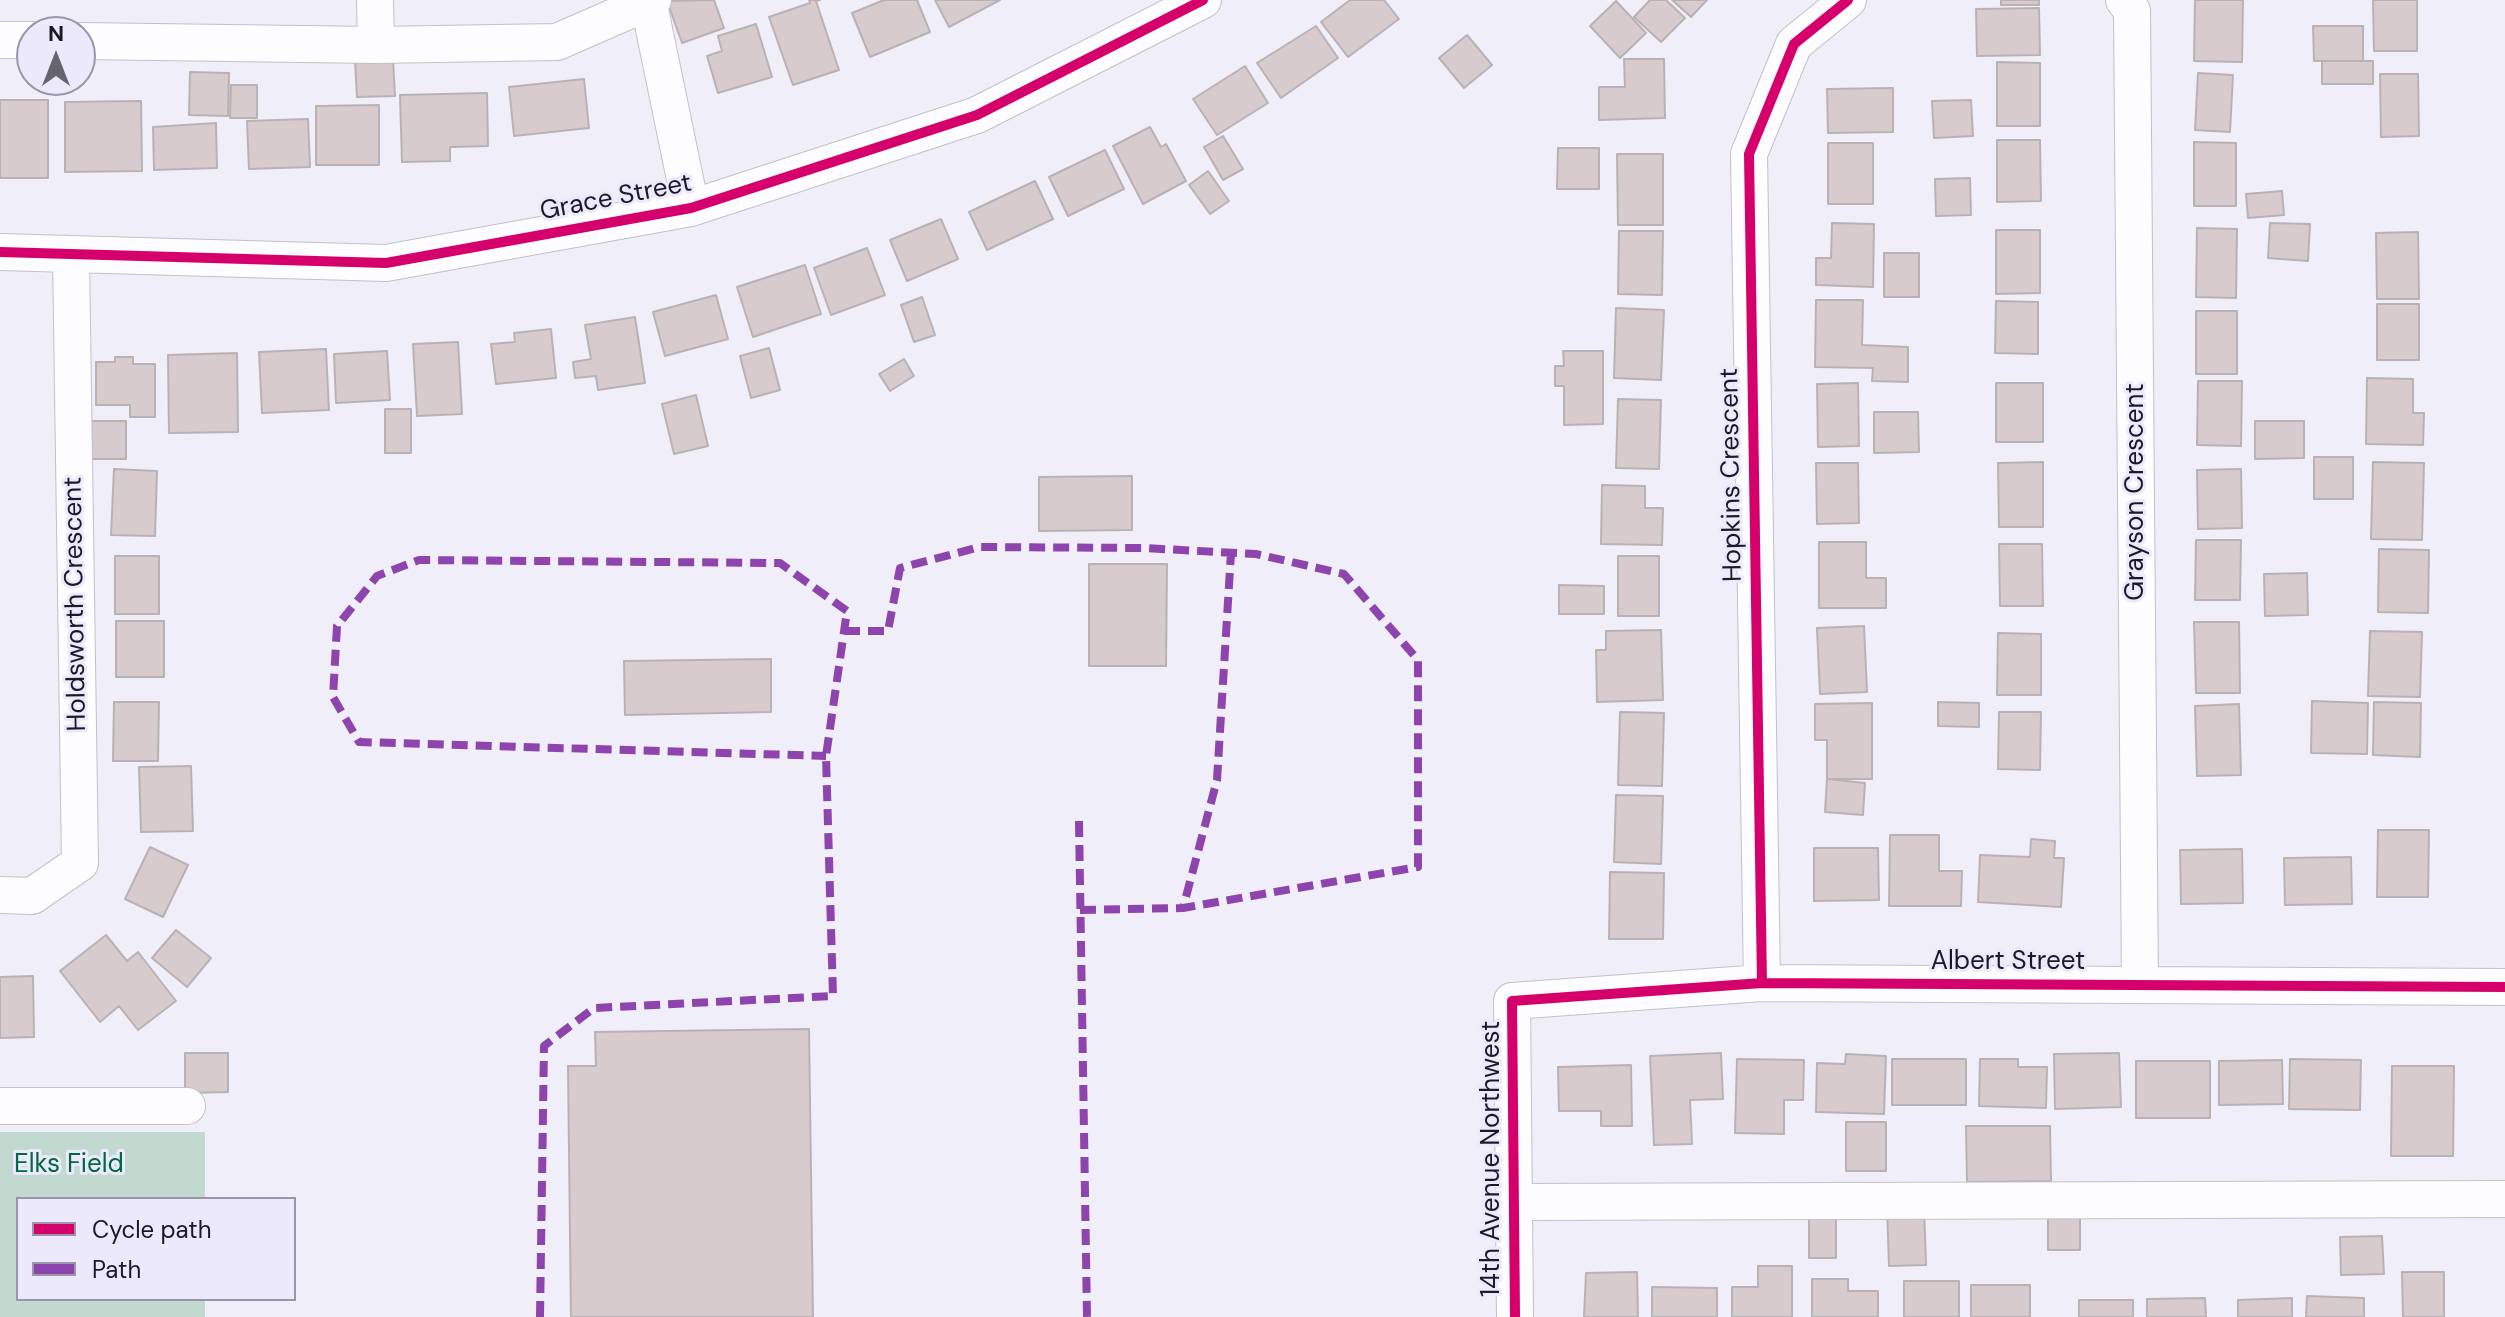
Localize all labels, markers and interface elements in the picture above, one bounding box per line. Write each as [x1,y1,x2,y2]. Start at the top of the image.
north arrow [16,16,96,96]
text: N [48,19,64,48]
street label: Grace Street [538,168,694,228]
street label: Hopkins Crescent [1715,368,1749,582]
street label: Grayson Crescent [2120,383,2152,601]
street label: Holdsworth Crescent [58,476,94,732]
street label: Albert Street [1931,946,2085,978]
street label: 14th Avenue Northwest [1476,1021,1508,1297]
park label: Elks Field [14,1149,124,1181]
legend [16,1197,296,1301]
text: Cycle path [92,1214,211,1245]
text: Path [92,1254,141,1285]

